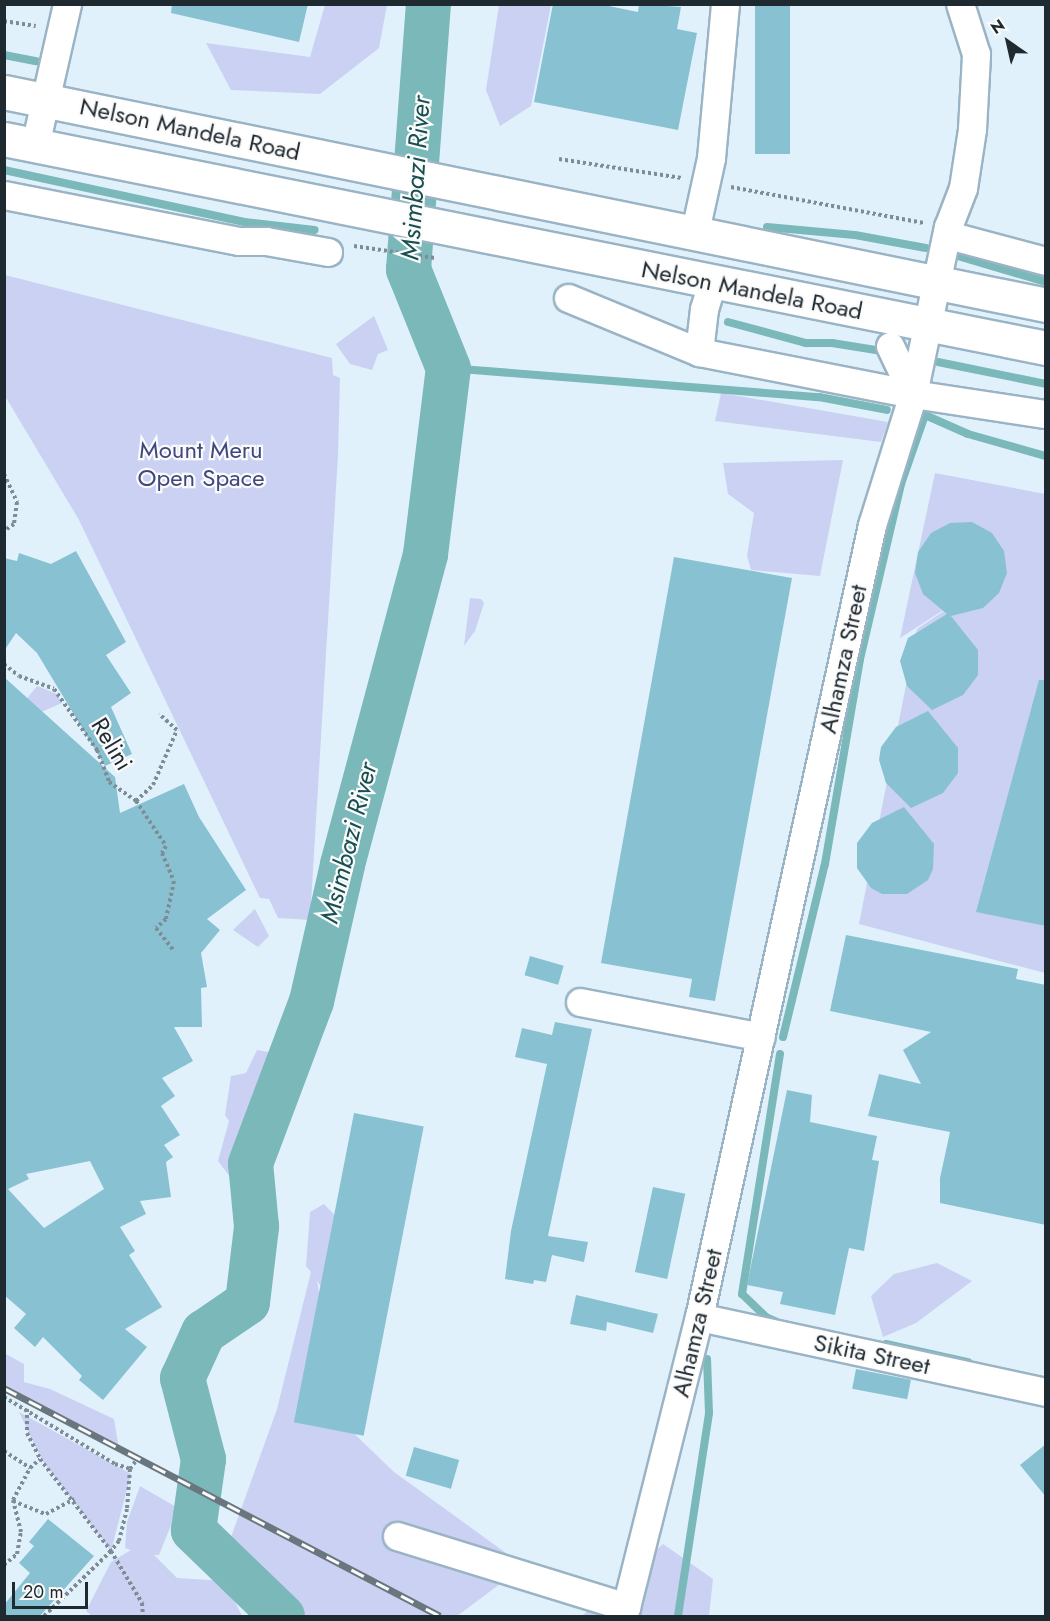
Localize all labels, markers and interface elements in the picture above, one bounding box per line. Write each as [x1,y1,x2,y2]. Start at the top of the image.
north arrow [978,12,1038,72]
text: N [986,14,1009,40]
street label: Nelson Mandela Road [77,92,303,166]
water label: Msimbazi River [395,95,437,261]
street label: Nelson Mandela Road [639,254,865,326]
park label: Mount Meru Open Space [137,436,265,492]
street label: Alhamza Street [813,582,873,736]
street label: Relini [85,712,139,776]
water label: Msimbazi River [314,759,384,927]
street label: Alhamza Street [666,1246,728,1400]
street label: Sikita Street [811,1328,933,1380]
scale bar [15,1570,92,1608]
text: 20 m [23,1579,63,1605]

